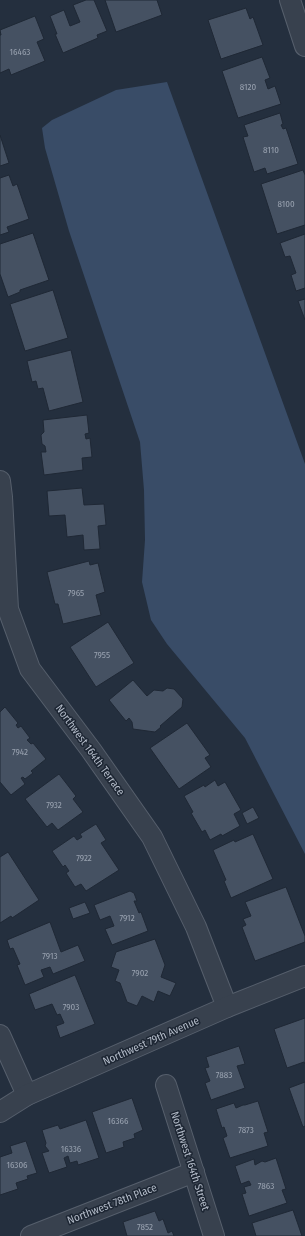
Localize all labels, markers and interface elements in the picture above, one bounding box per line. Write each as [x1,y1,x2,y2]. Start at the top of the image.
house number: 16463 [10,47,30,57]
house number: 8120 [240,82,257,92]
house number: 8110 [263,145,279,155]
house number: 8100 [277,199,295,209]
house number: 7965 [68,588,84,598]
house number: 7955 [94,650,110,660]
street label: Northwest 164th Terrace [53,702,127,798]
house number: 7942 [12,747,28,757]
house number: 7932 [46,800,62,810]
house number: 7922 [76,853,92,863]
house number: 7912 [119,913,135,923]
house number: 7913 [42,951,58,961]
house number: 7902 [132,968,148,978]
house number: 7903 [63,1002,79,1012]
street label: Northwest 79th Avenue [101,1014,201,1068]
house number: 7883 [216,1070,232,1080]
street label: Northwest 164th Street [168,1110,212,1213]
house number: 16366 [108,1116,129,1126]
house number: 7873 [238,1125,254,1135]
house number: 16336 [61,1144,82,1154]
house number: 16306 [6,1160,28,1170]
street label: Northwest 78th Place [65,1181,159,1227]
house number: 7863 [258,1181,274,1191]
house number: 7852 [137,1222,153,1232]

